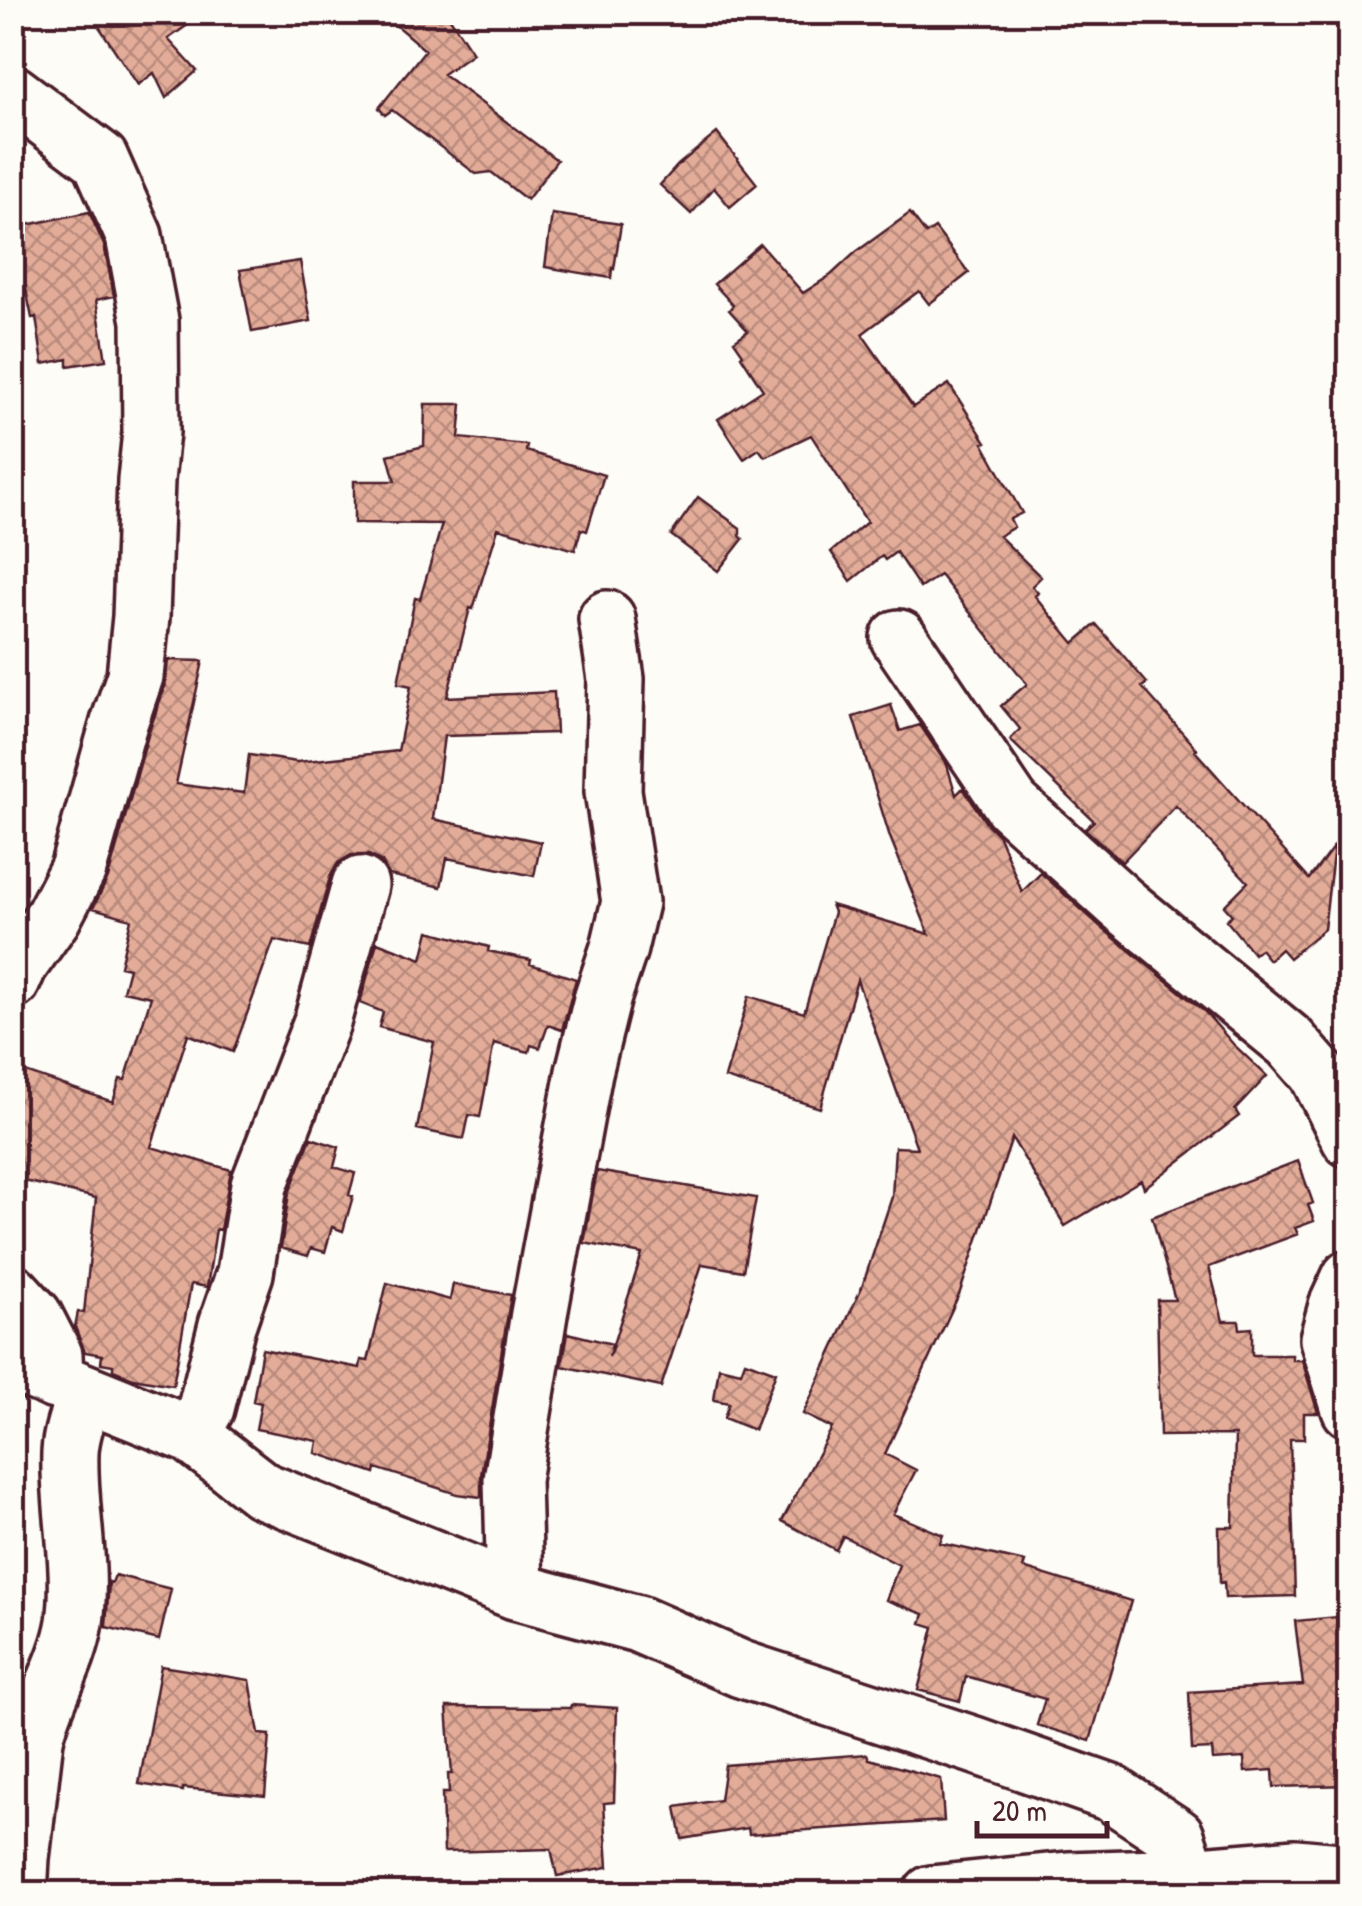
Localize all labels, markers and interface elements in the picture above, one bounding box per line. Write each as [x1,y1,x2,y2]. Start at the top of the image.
scale bar [977,1776,1107,1838]
text: 20 m [992,1790,1047,1830]

